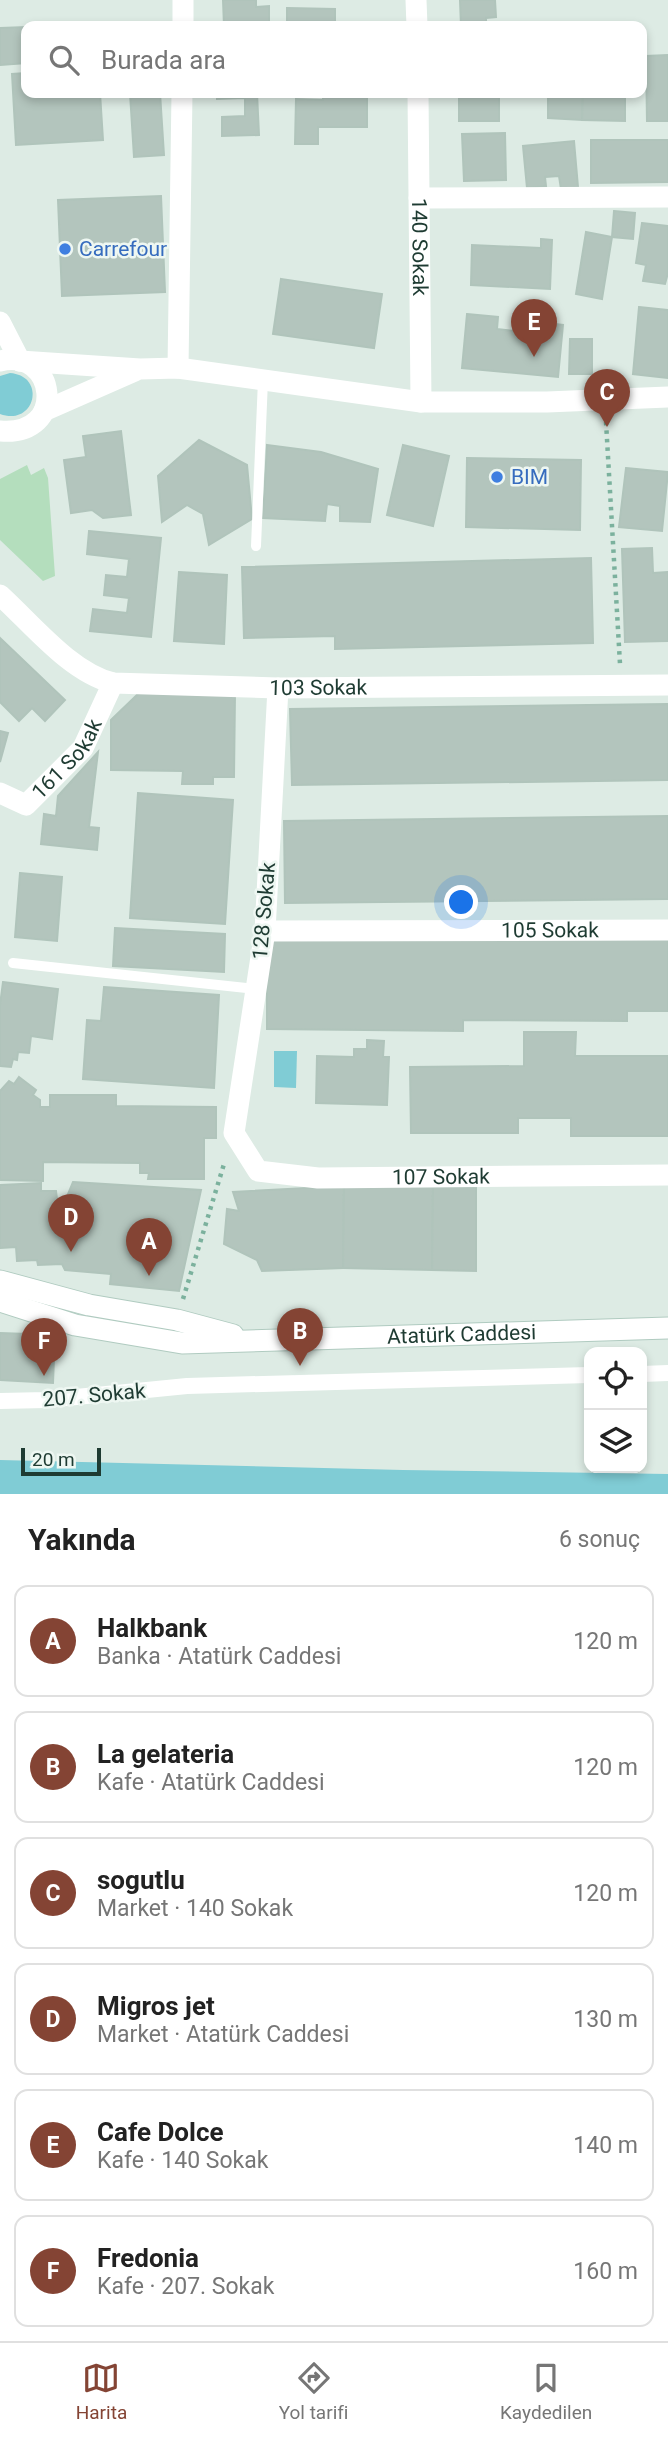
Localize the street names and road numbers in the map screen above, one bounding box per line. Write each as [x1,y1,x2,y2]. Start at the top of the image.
street label: 140 Sokak [407,198,432,296]
street label: 103 Sokak [269,675,368,700]
street label: 161 Sokak [27,715,107,804]
street label: 128 Sokak [248,861,280,961]
street label: 105 Sokak [501,918,599,942]
street label: 107 Sokak [392,1165,490,1189]
street label: Atatürk Caddesi [387,1320,537,1349]
street label: 207. Sokak [41,1379,147,1411]

